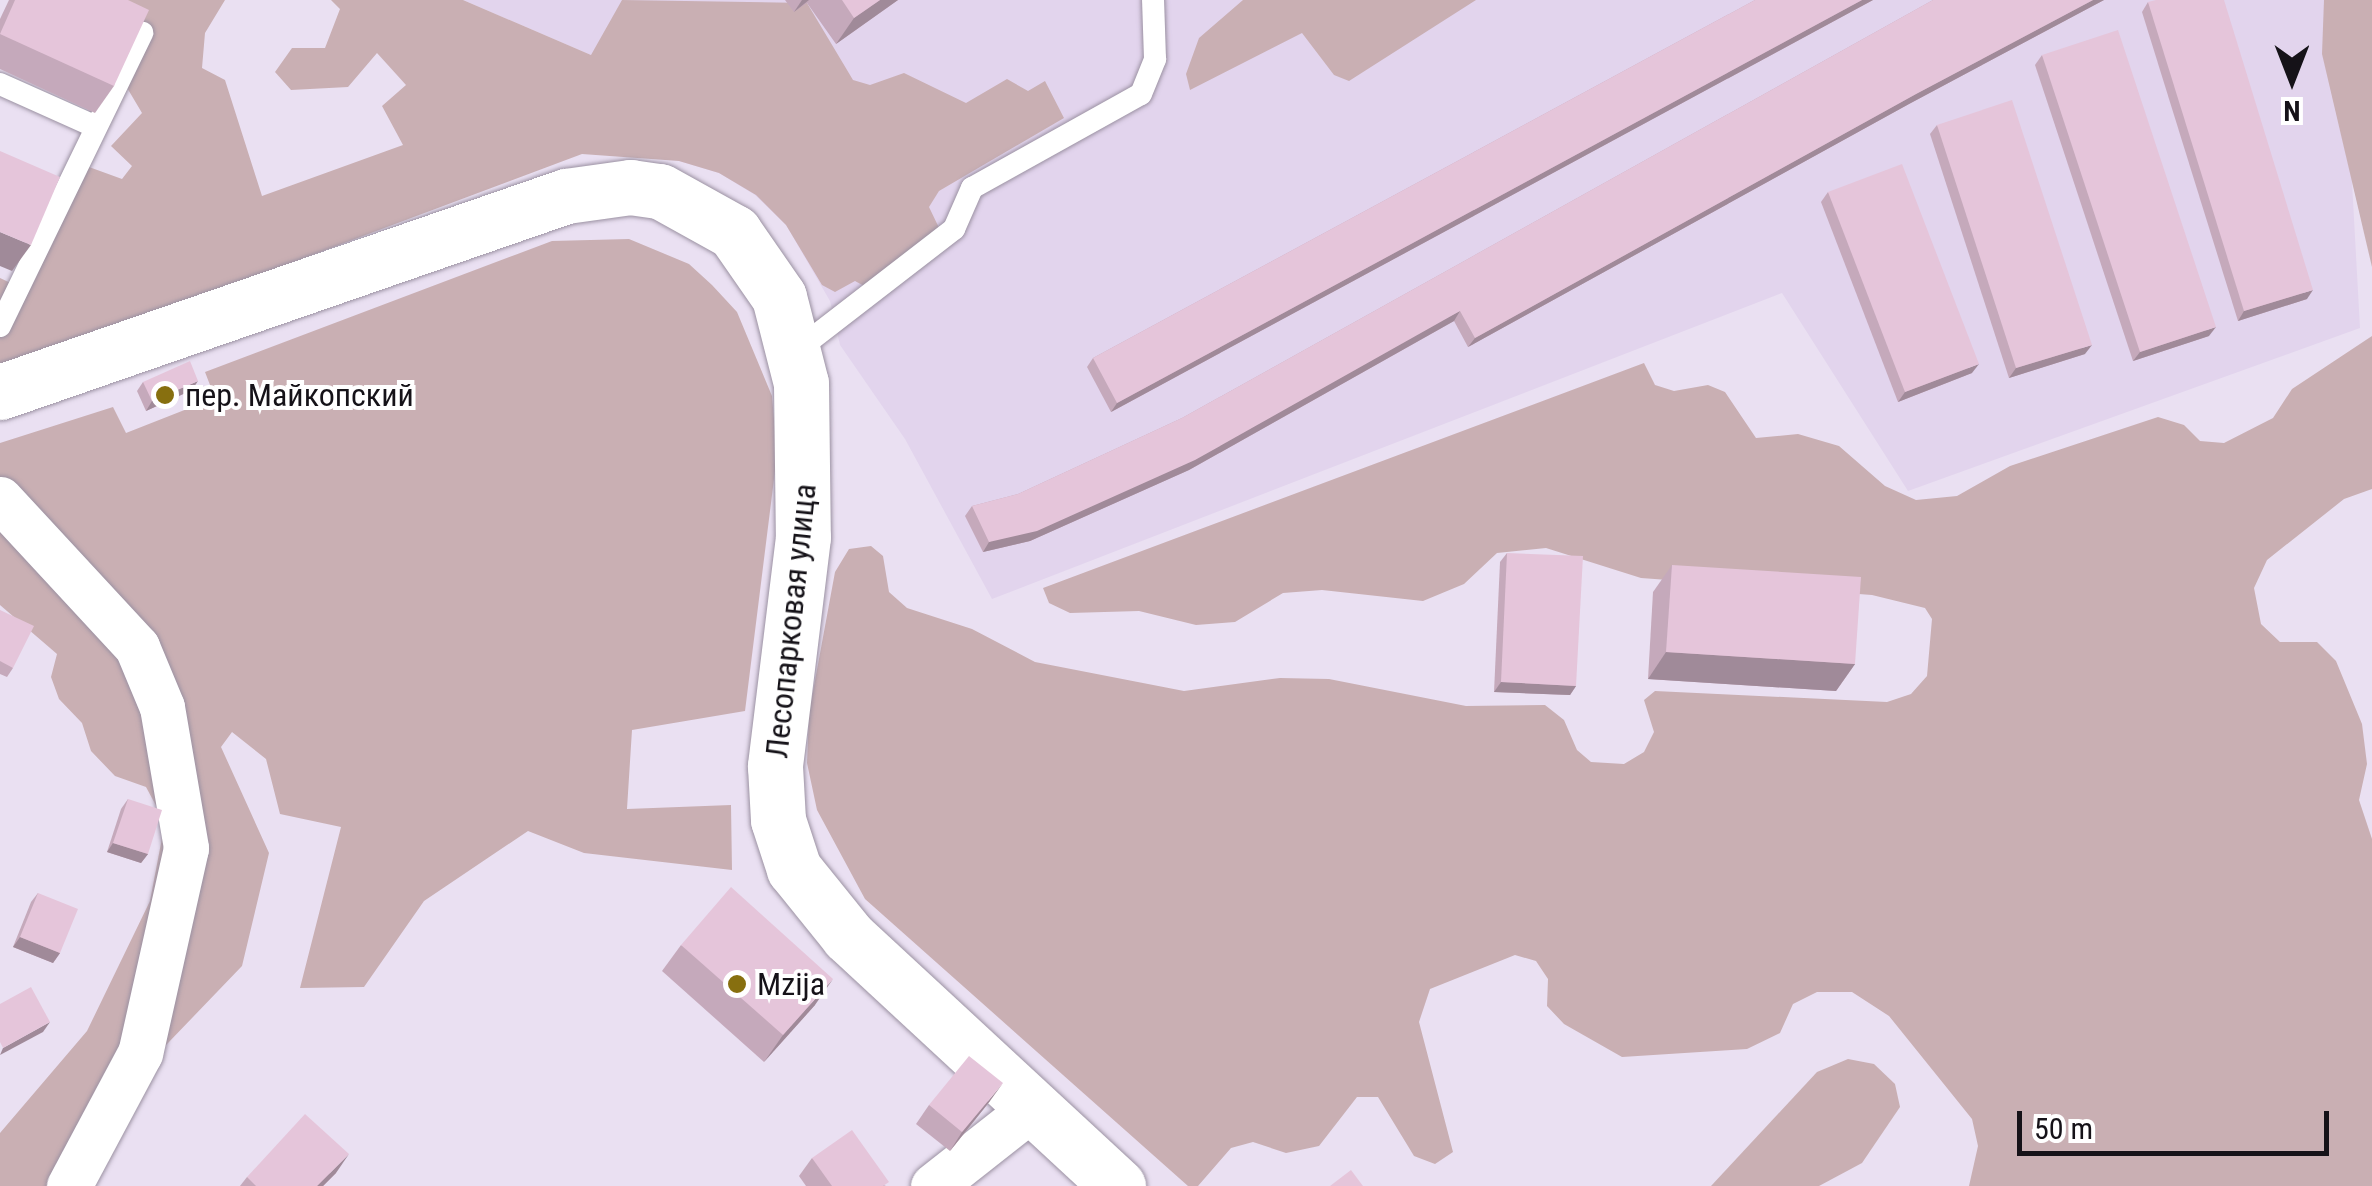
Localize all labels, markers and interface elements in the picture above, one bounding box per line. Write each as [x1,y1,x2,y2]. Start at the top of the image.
north arrow [2242,30,2342,130]
text: N [2283,94,2301,127]
place label: пер. Майкопский [185,376,414,414]
marker: пер. Майкопский [154,384,176,406]
street label: Лесопарковая улица [757,482,825,760]
place label: Mzija [757,965,825,1003]
marker: Mzija [726,973,748,995]
scale bar [2022,1091,2334,1153]
text: 50 m [2034,1111,2093,1146]

